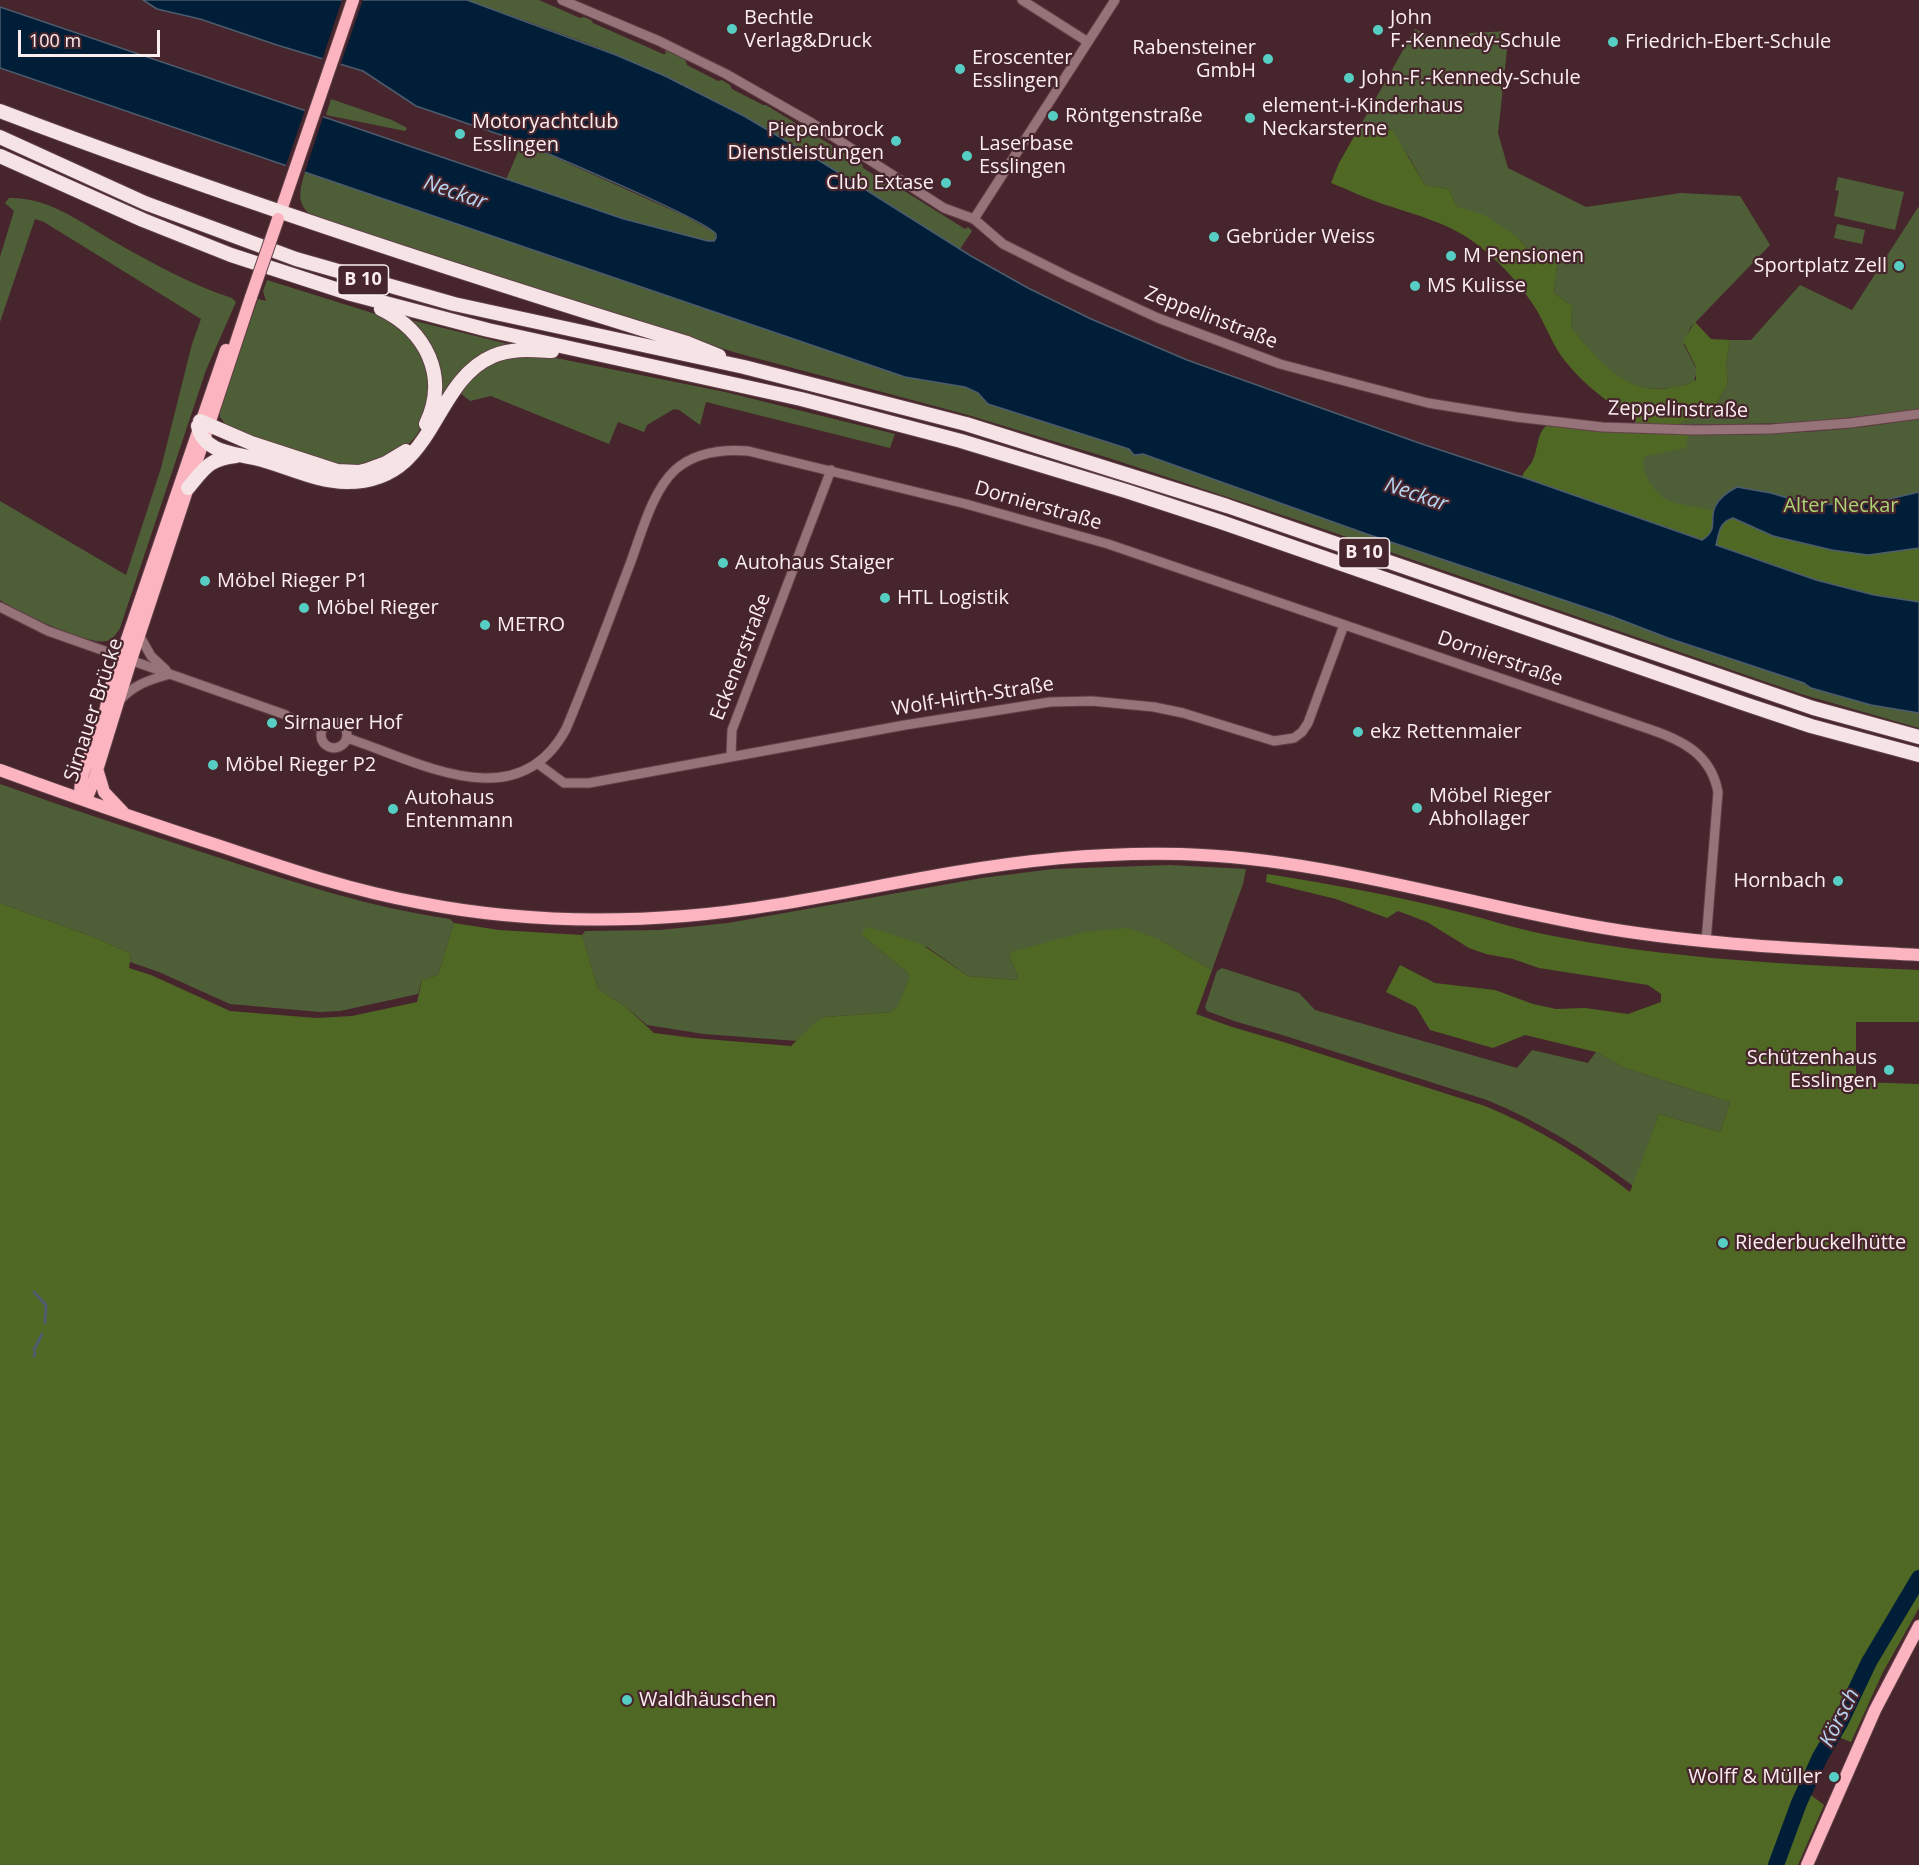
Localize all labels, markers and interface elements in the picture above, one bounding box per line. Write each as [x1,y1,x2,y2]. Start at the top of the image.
place label: Bechtle Verlag&Druck [744,6,872,53]
place label: John F.-Kennedy-Schule [1390,6,1561,53]
scale bar [21,18,164,56]
marker: Bechtle Verlag&Druck [725,22,739,36]
marker: John F.-Kennedy-Schule [1371,23,1385,37]
text: 100 m [29,28,81,52]
place label: Friedrich-Ebert-Schule [1625,30,1831,54]
marker: Friedrich-Ebert-Schule [1606,35,1620,49]
place label: Rabensteiner GmbH [1132,36,1256,83]
place label: Eroscenter Esslingen [972,46,1072,93]
marker: Rabensteiner GmbH [1261,52,1275,66]
marker: Eroscenter Esslingen [953,62,967,76]
place label: John-F.-Kennedy-Schule [1361,66,1581,90]
marker: John-F.-Kennedy-Schule [1342,71,1356,85]
place label: element-i-Kinderhaus Neckarsterne [1262,94,1463,141]
place label: Röntgenstraße [1065,104,1203,128]
marker: Röntgenstraße [1046,109,1060,123]
place label: Motoryachtclub Esslingen [472,110,619,157]
marker: element-i-Kinderhaus Neckarsterne [1243,111,1257,125]
place label: Piepenbrock Dienstleistungen [727,118,884,165]
marker: Motoryachtclub Esslingen [453,127,467,141]
place label: Laserbase Esslingen [979,132,1074,179]
marker: Piepenbrock Dienstleistungen [889,134,903,148]
marker: Laserbase Esslingen [960,149,974,163]
water label: Neckar [420,170,490,216]
place label: Club Extase [826,171,934,195]
marker: Club Extase [939,176,953,190]
place label: Gebrüder Weiss [1226,225,1375,249]
marker: Gebrüder Weiss [1207,230,1221,244]
place label: M Pensionen [1463,244,1584,268]
marker: M Pensionen [1444,249,1458,263]
place label: Sportplatz Zell [1754,254,1887,278]
marker: Sportplatz Zell [1892,259,1906,273]
road number: B 10 [338,265,388,295]
place label: MS Kulisse [1427,274,1526,298]
marker: MS Kulisse [1408,279,1422,293]
street label: Zeppelinstraße [1141,282,1281,354]
street label: Zeppelinstraße [1608,397,1748,423]
water label: Neckar [1381,472,1451,518]
street label: Dornierstraße [972,476,1104,536]
park label: Alter Neckar [1783,494,1899,518]
road number: B 10 [1338,538,1390,568]
place label: Autohaus Staiger [735,551,894,575]
marker: Autohaus Staiger [716,556,730,570]
place label: Möbel Rieger P1 [217,569,368,593]
marker: Möbel Rieger P1 [198,574,212,588]
place label: HTL Logistik [897,586,1009,610]
street label: Eckenerstraße [706,590,776,724]
marker: HTL Logistik [878,591,892,605]
place label: Möbel Rieger [316,596,439,620]
marker: Möbel Rieger [297,601,311,615]
place label: METRO [497,613,565,637]
marker: METRO [478,618,492,632]
street label: Dornierstraße [1434,626,1566,692]
street label: Sirnauer Brücke [60,635,128,785]
street label: Wolf-Hirth-Straße [890,672,1056,722]
place label: Sirnauer Hof [284,711,402,735]
marker: Sirnauer Hof [265,716,279,730]
place label: ekz Rettenmaier [1370,720,1522,744]
marker: ekz Rettenmaier [1351,725,1365,739]
place label: Möbel Rieger P2 [225,753,376,777]
marker: Möbel Rieger P2 [206,758,220,772]
place label: Möbel Rieger Abhollager [1429,784,1552,831]
place label: Autohaus Entenmann [405,786,513,833]
marker: Möbel Rieger Abhollager [1410,801,1424,815]
marker: Autohaus Entenmann [386,802,400,816]
place label: Hornbach [1734,869,1826,893]
marker: Hornbach [1831,874,1845,888]
place label: Schützenhaus Esslingen [1747,1046,1877,1093]
marker: Schützenhaus Esslingen [1882,1063,1896,1077]
place label: Riederbuckelhütte [1735,1231,1906,1255]
marker: Riederbuckelhütte [1716,1236,1730,1250]
water label: Körsch [1815,1684,1865,1752]
place label: Waldhäuschen [639,1688,776,1712]
marker: Waldhäuschen [620,1693,634,1707]
place label: Wolff & Müller [1688,1765,1822,1789]
marker: Wolff & Müller [1827,1770,1841,1784]

